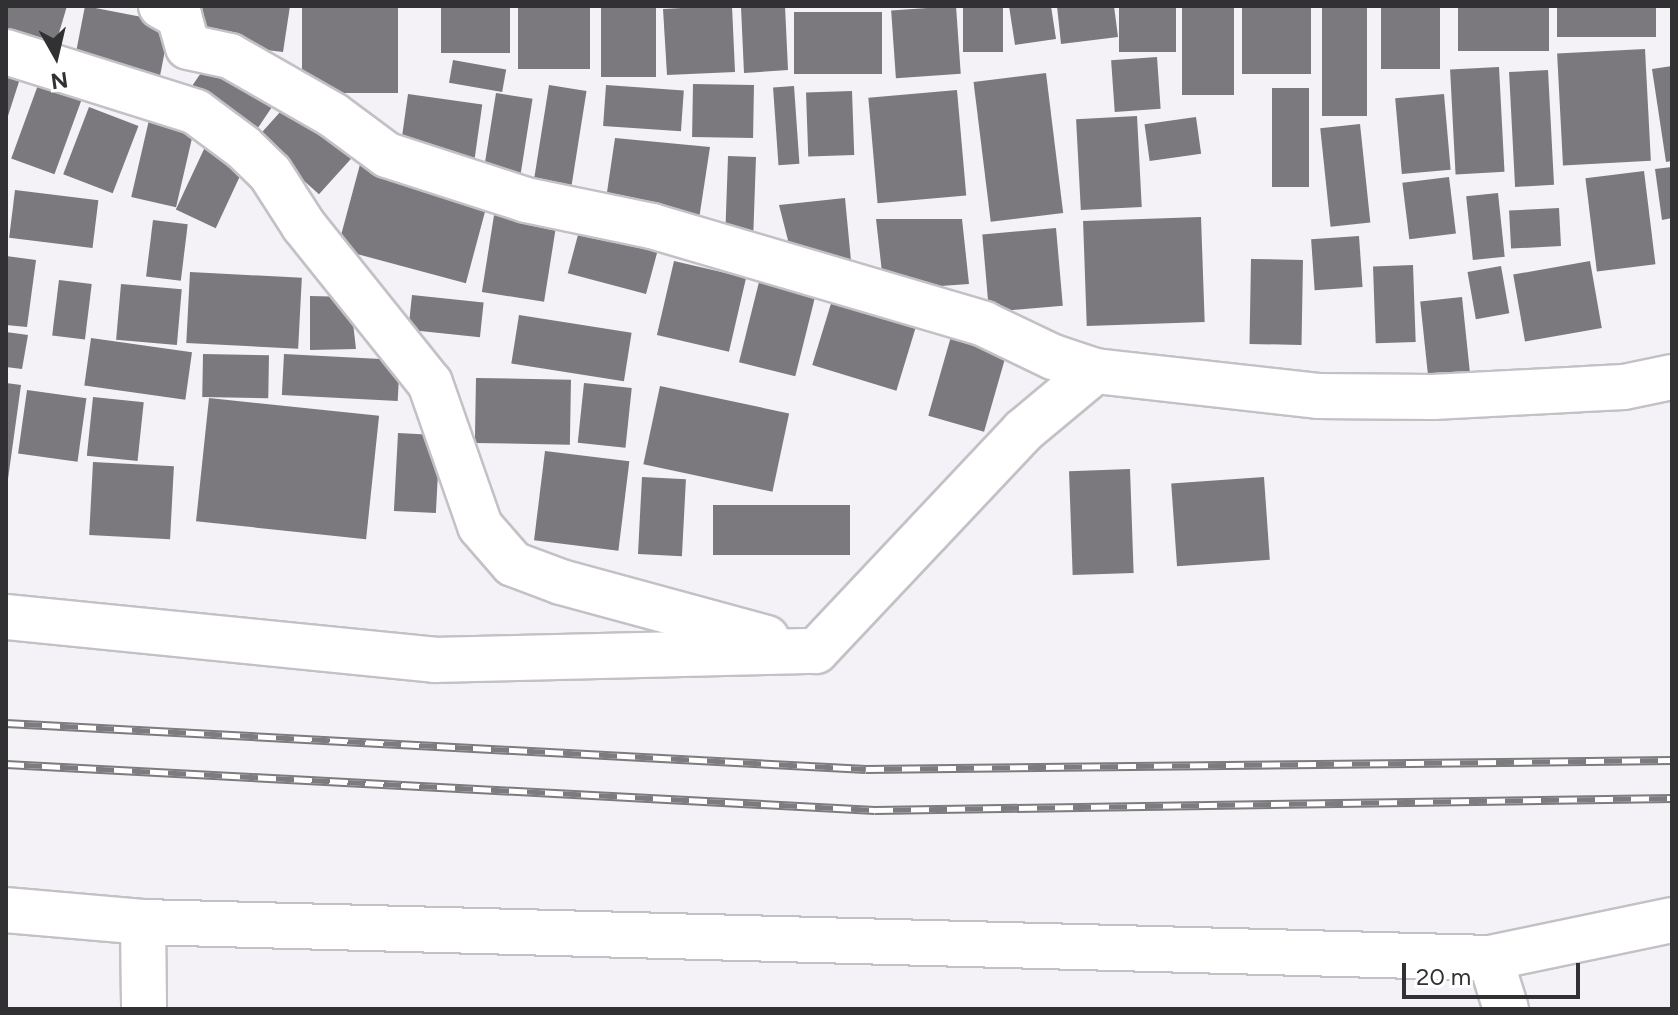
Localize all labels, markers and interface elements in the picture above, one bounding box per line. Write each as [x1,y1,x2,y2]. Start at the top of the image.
north arrow [16,16,96,96]
text: N [49,66,70,95]
scale bar [1406,947,1584,997]
text: 20 m [1416,962,1471,991]

